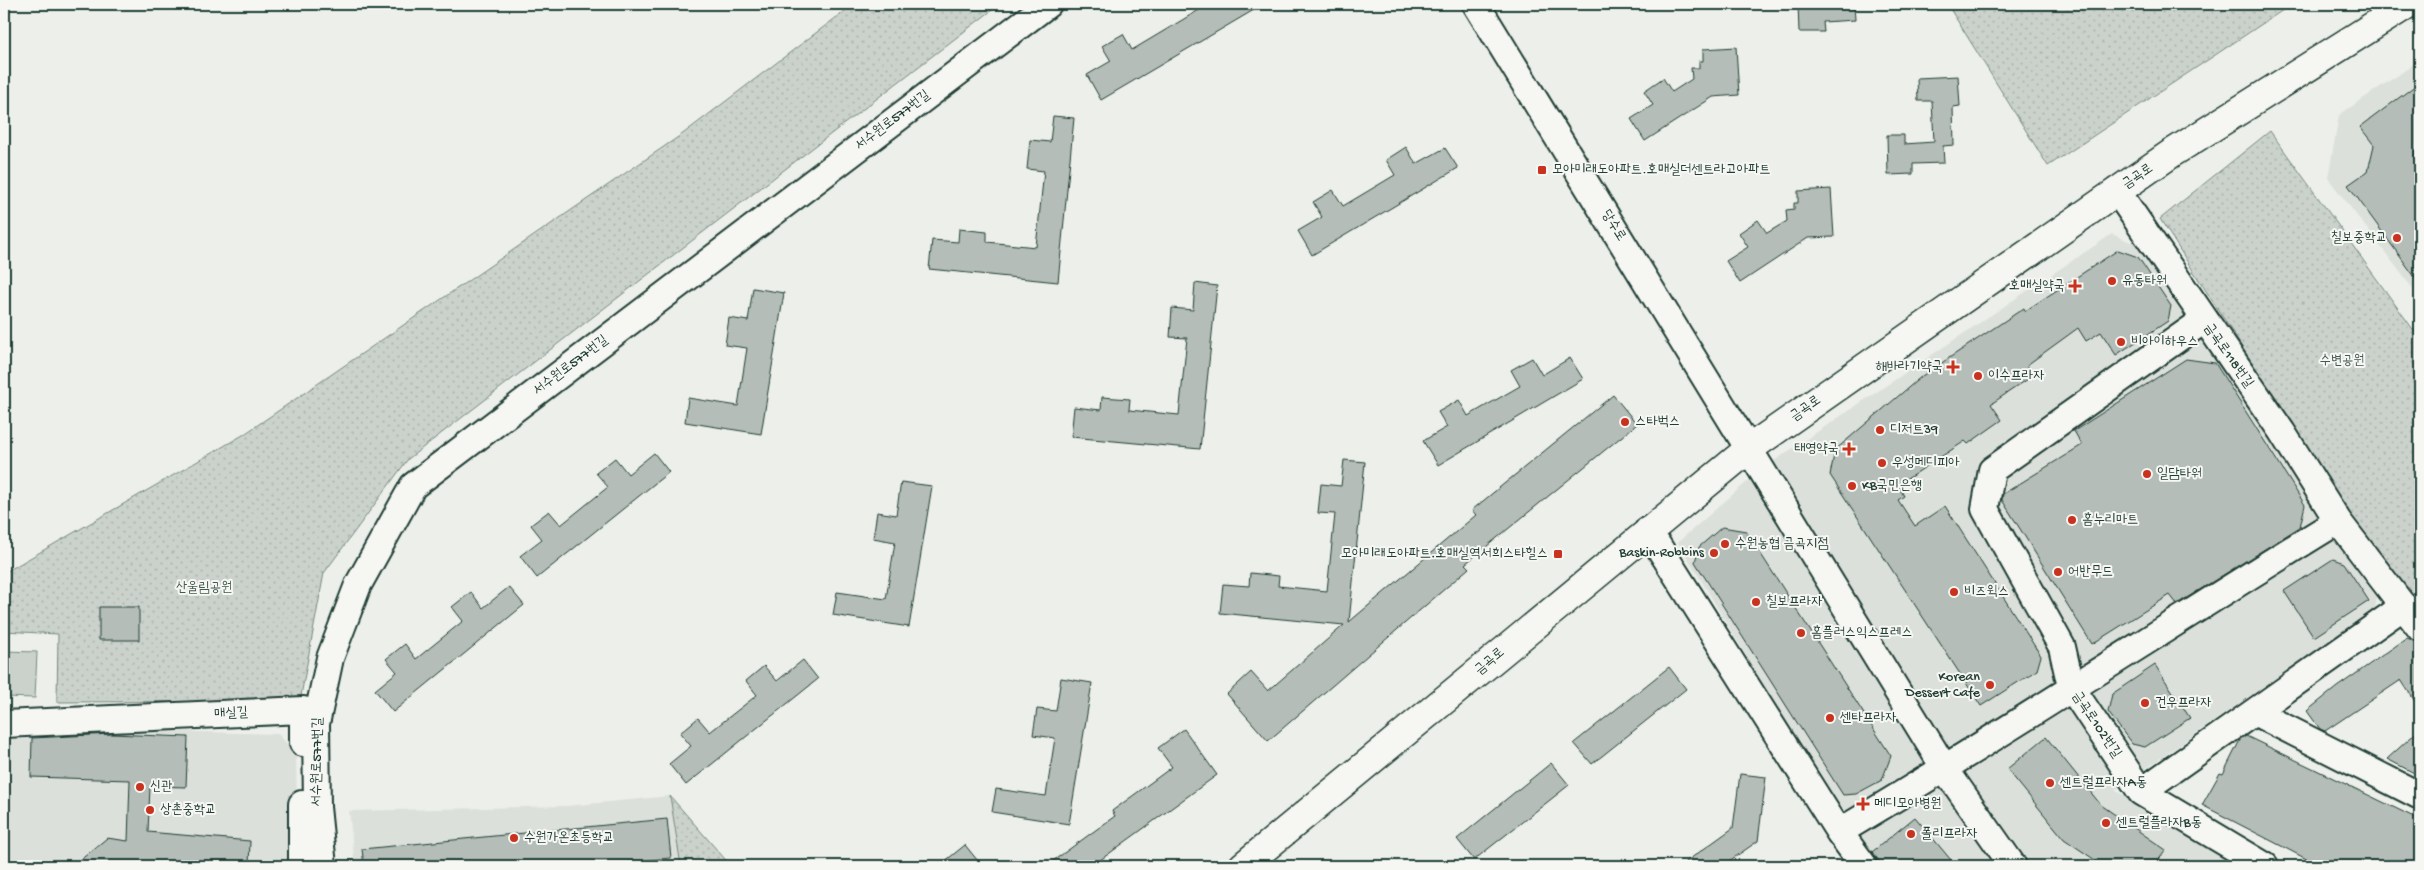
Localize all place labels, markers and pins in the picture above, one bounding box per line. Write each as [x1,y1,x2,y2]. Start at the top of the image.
place label: 모아미래도아파트.호매실더센트라고아파트 [1552,162,1770,179]
marker: 모아미래도아파트.호매실더센트라고아파트 [1536,164,1548,176]
place label: 칠보중학교 [2331,230,2387,247]
marker: 칠보중학교 [2391,232,2403,244]
place label: 유동타워 [2122,273,2167,290]
marker: 유동타워 [2106,275,2118,287]
place label: 호매실약국 [2009,278,2065,295]
marker: 호매실약국 [2069,280,2081,292]
place label: 비아이하우스 [2131,334,2199,351]
marker: 비아이하우스 [2115,336,2127,348]
place label: 해바라기약국 [1875,359,1943,376]
marker: 해바라기약국 [1947,361,1959,373]
place label: 이수프라자 [1988,368,2045,385]
marker: 이수프라자 [1972,370,1984,382]
place label: 스타벅스 [1635,414,1680,431]
marker: 스타벅스 [1619,416,1631,428]
place label: 디저트39 [1890,422,1938,439]
marker: 디저트39 [1874,424,1886,436]
place label: 태영약국 [1794,441,1839,458]
marker: 태영약국 [1843,443,1855,455]
place label: 우성메디피아 [1892,455,1960,472]
marker: 우성메디피아 [1876,457,1888,469]
place label: 일담타워 [2157,466,2202,483]
marker: 일담타워 [2141,468,2153,480]
place label: KB국민은행 [1862,478,1922,495]
marker: KB국민은행 [1846,480,1858,492]
place label: 홈누리마트 [2082,512,2138,529]
marker: 홈누리마트 [2066,514,2078,526]
place label: 수원농협 금곡지점 [1735,536,1828,553]
marker: 수원농협 금곡지점 [1719,538,1731,550]
place label: Baskin-Robbins [1618,545,1705,562]
place label: 모아미래도아파트.호매실역서희스타힐스 [1341,546,1548,563]
marker: Baskin-Robbins [1708,547,1720,559]
marker: 모아미래도아파트.호매실역서희스타힐스 [1552,548,1564,560]
place label: 어반무드 [2068,564,2113,581]
marker: 어반무드 [2052,566,2064,578]
place label: 비즈윅스 [1964,584,2009,601]
marker: 비즈윅스 [1948,586,1960,598]
place label: 칠보프라자 [1766,594,1823,611]
marker: 칠보프라자 [1750,596,1762,608]
place label: 홈플러스익스프레스 [1811,625,1912,642]
marker: 홈플러스익스프레스 [1795,627,1807,639]
place label: Korean Dessert Cafe [1904,669,1981,702]
marker: Korean Dessert Cafe [1984,679,1996,691]
place label: 건우프라자 [2155,695,2212,712]
marker: 건우프라자 [2139,697,2151,709]
place label: 센타프라자 [1840,710,1897,727]
marker: 센타프라자 [1824,712,1836,724]
place label: 센트럴프라자A동 [2060,775,2147,792]
marker: 센트럴프라자A동 [2044,777,2056,789]
place label: 신관 [150,779,173,796]
marker: 신관 [134,781,146,793]
place label: 메디모아병원 [1874,796,1942,813]
marker: 메디모아병원 [1856,797,1870,811]
place label: 상촌중학교 [160,802,216,819]
marker: 상촌중학교 [144,804,156,816]
place label: 센트럴플라자B동 [2116,815,2202,832]
marker: 센트럴플라자B동 [2100,817,2112,829]
place label: 폴리프라자 [1921,826,1978,843]
marker: 폴리프라자 [1905,828,1917,840]
place label: 수원가온초등학교 [524,830,614,847]
marker: 수원가온초등학교 [508,832,520,844]

